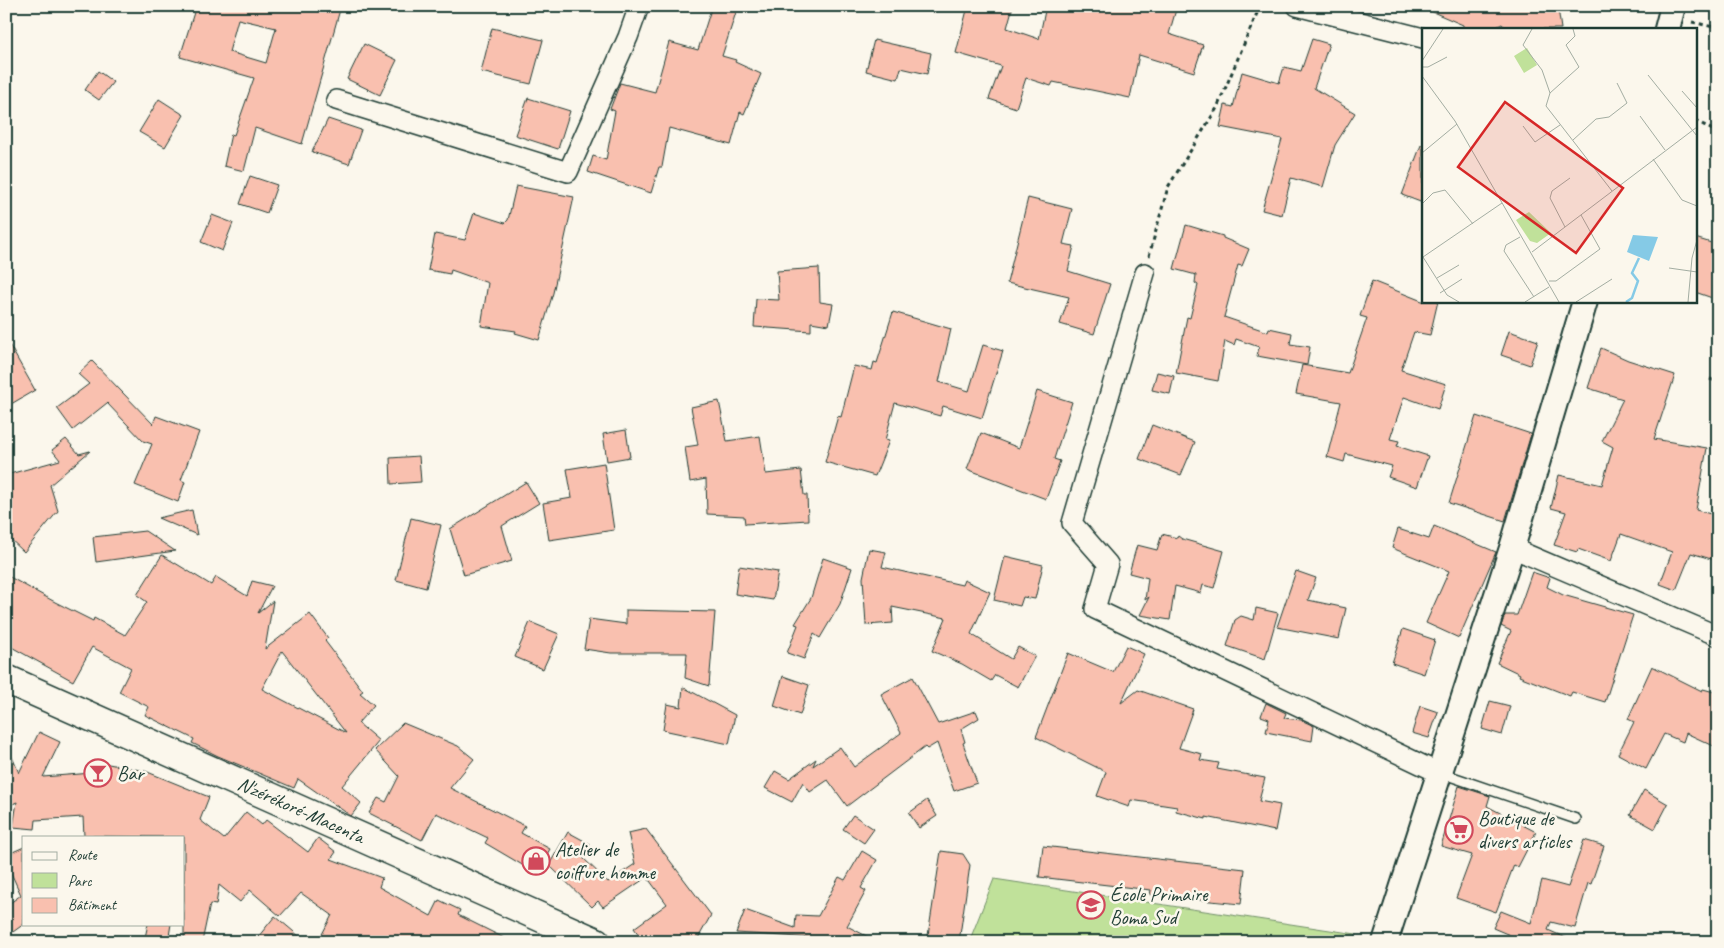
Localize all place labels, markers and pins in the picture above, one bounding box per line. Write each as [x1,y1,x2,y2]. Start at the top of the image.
bar icon: Bar [83,758,113,788]
place label: Bar [117,761,145,786]
place label: Boutique de divers articles [1478,806,1573,854]
supermarket icon: Boutique de divers articles [1444,815,1474,845]
place label: Atelier de coiffure homme [555,837,656,885]
shop icon: Atelier de coiffure homme [521,846,551,876]
place label: École Primaire Boma Sud [1110,882,1209,930]
school or university icon: École Primaire Boma Sud [1076,890,1106,920]

